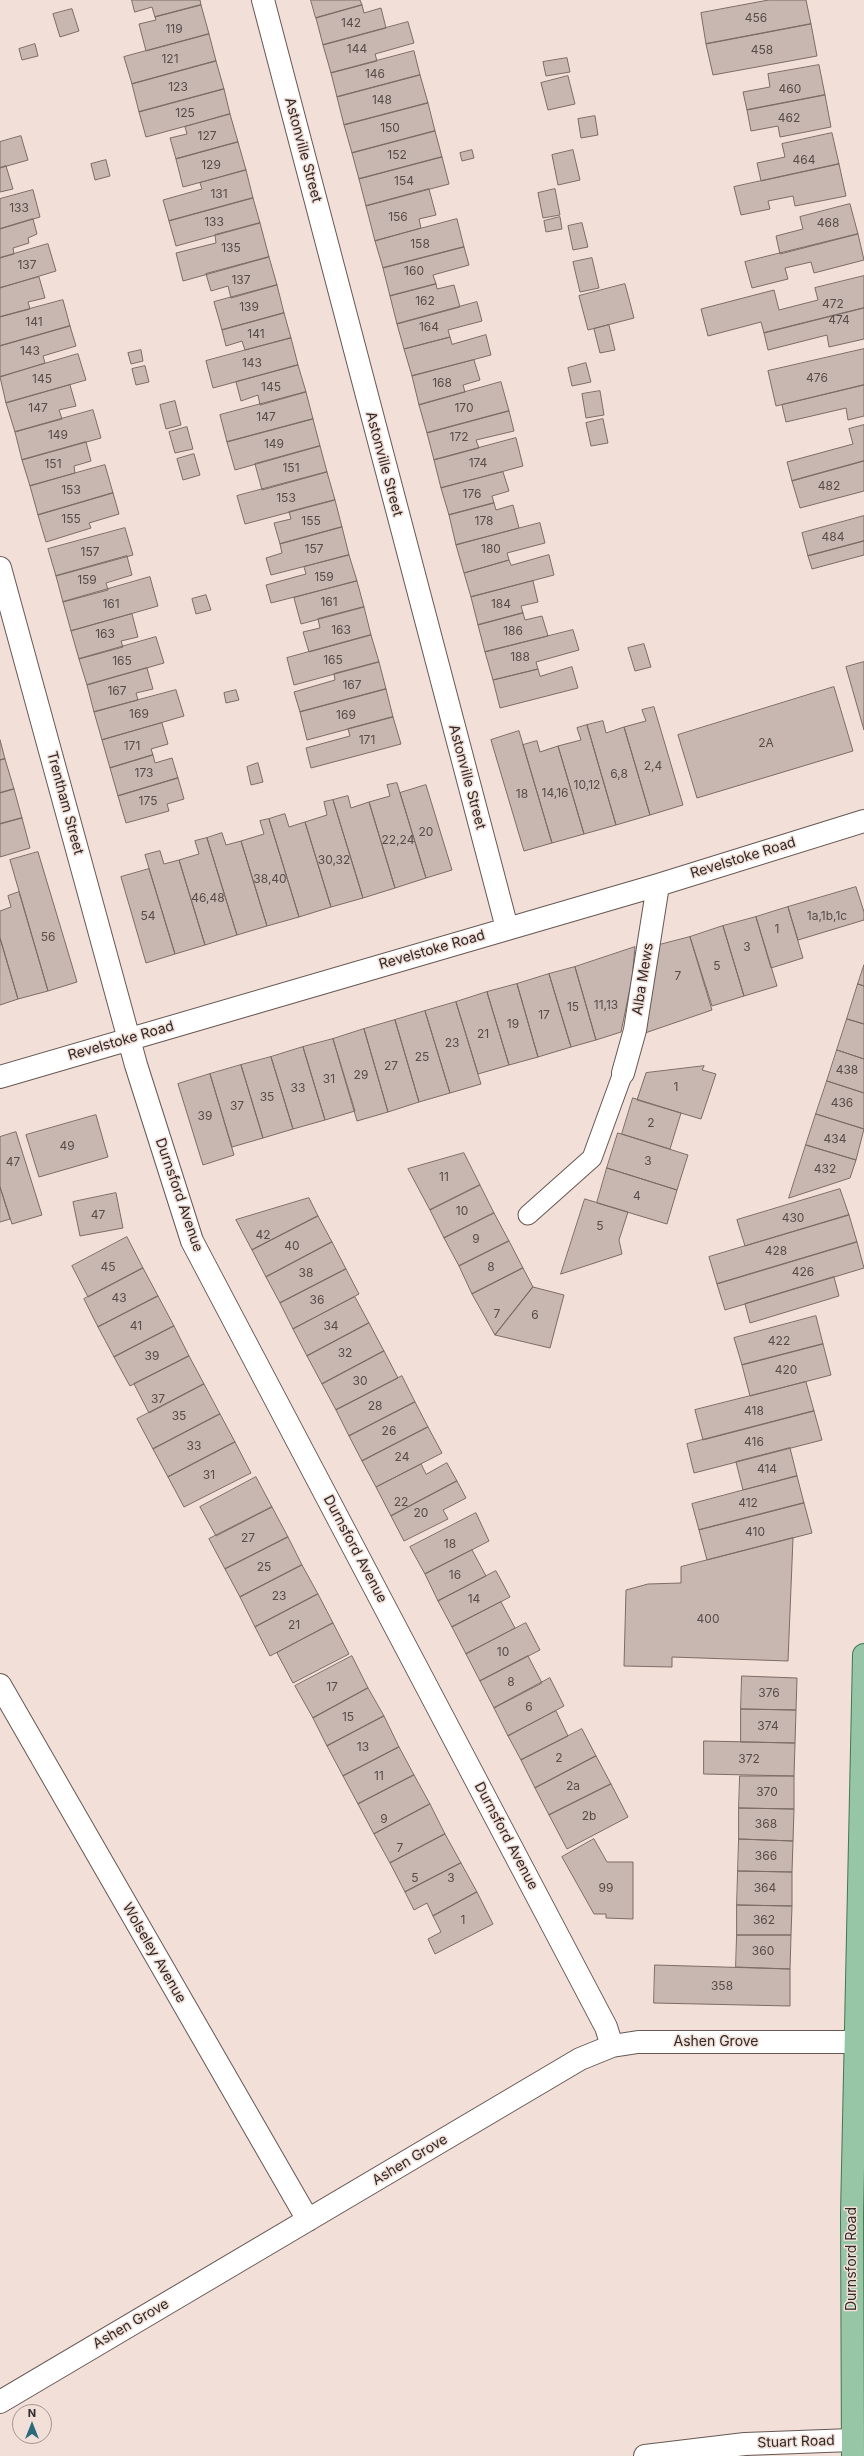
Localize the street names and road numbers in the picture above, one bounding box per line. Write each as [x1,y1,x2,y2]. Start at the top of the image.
street label: Astonville Street [281,96,325,204]
street label: Astonville Street [362,410,406,518]
street label: Astonville Street [445,723,489,831]
street label: Trentham Street [43,750,87,856]
street label: Revelstoke Road [688,834,798,882]
street label: Revelstoke Road [377,927,487,973]
street label: Alba Mews [629,942,657,1016]
street label: Revelstoke Road [66,1018,176,1064]
street label: Durnsford Avenue [152,1136,206,1254]
street label: Durnsford Avenue [320,1492,390,1606]
street label: Durnsford Avenue [471,1779,541,1893]
street label: Wolseley Avenue [119,1900,189,2006]
street label: Ashen Grove [673,2034,759,2050]
street label: Ashen Grove [369,2131,451,2189]
street label: Durnsford Road [844,2207,860,2311]
street label: Ashen Grove [90,2295,172,2353]
street label: Stuart Road [757,2432,835,2452]

